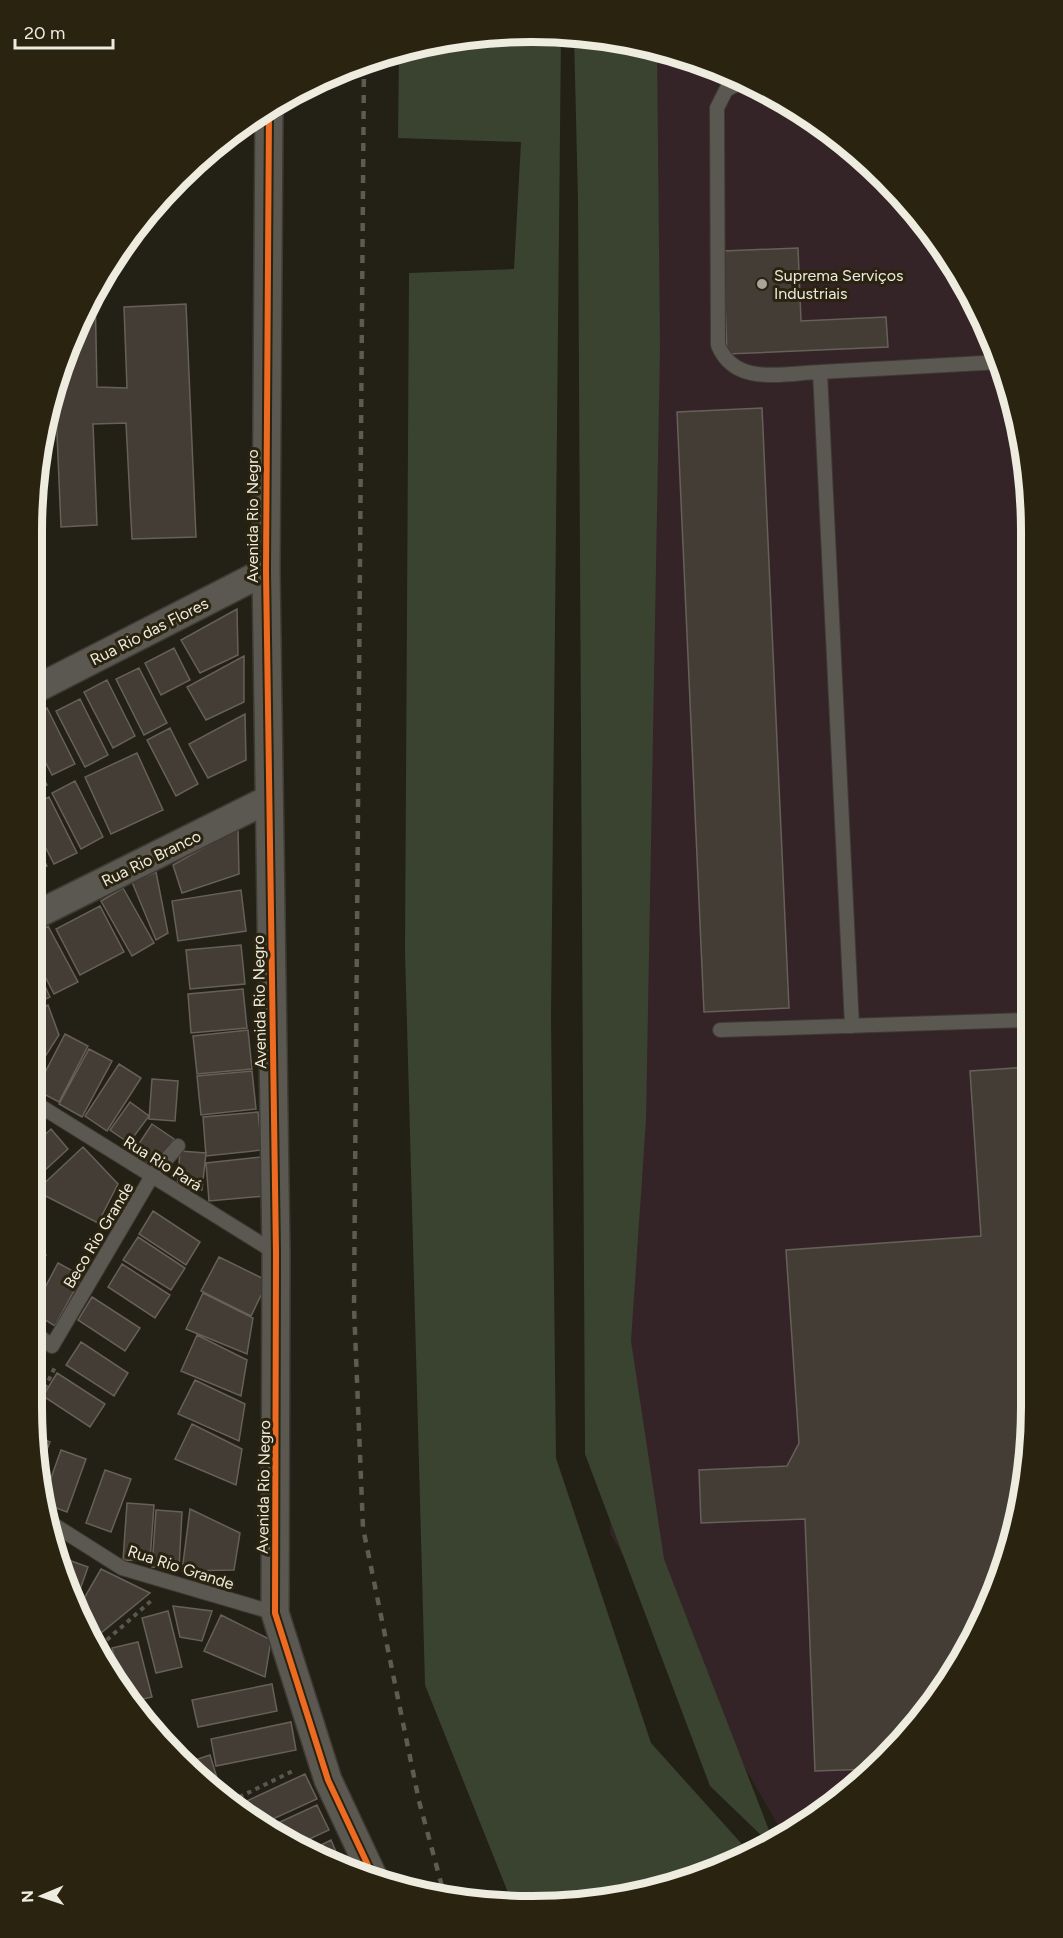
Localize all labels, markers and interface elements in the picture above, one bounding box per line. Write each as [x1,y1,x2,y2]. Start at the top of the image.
scale bar [15,12,112,50]
text: 20 m [24,22,65,44]
place label: Suprema Serviços Industriais [774,266,903,303]
marker: Suprema Serviços Industriais [755,277,769,291]
street label: Avenida Rio Negro [243,449,262,583]
street label: Rua Rio das Flores [87,593,211,669]
street label: Rua Rio Branco [98,826,204,891]
street label: Avenida Rio Negro [249,935,270,1069]
street label: Rua Rio Pará [120,1132,205,1195]
street label: Beco Rio Grande [59,1179,138,1292]
street label: Avenida Rio Negro [253,1420,274,1554]
street label: Rua Rio Grande [125,1541,237,1594]
north arrow [12,1866,72,1926]
text: N [18,1890,37,1903]

